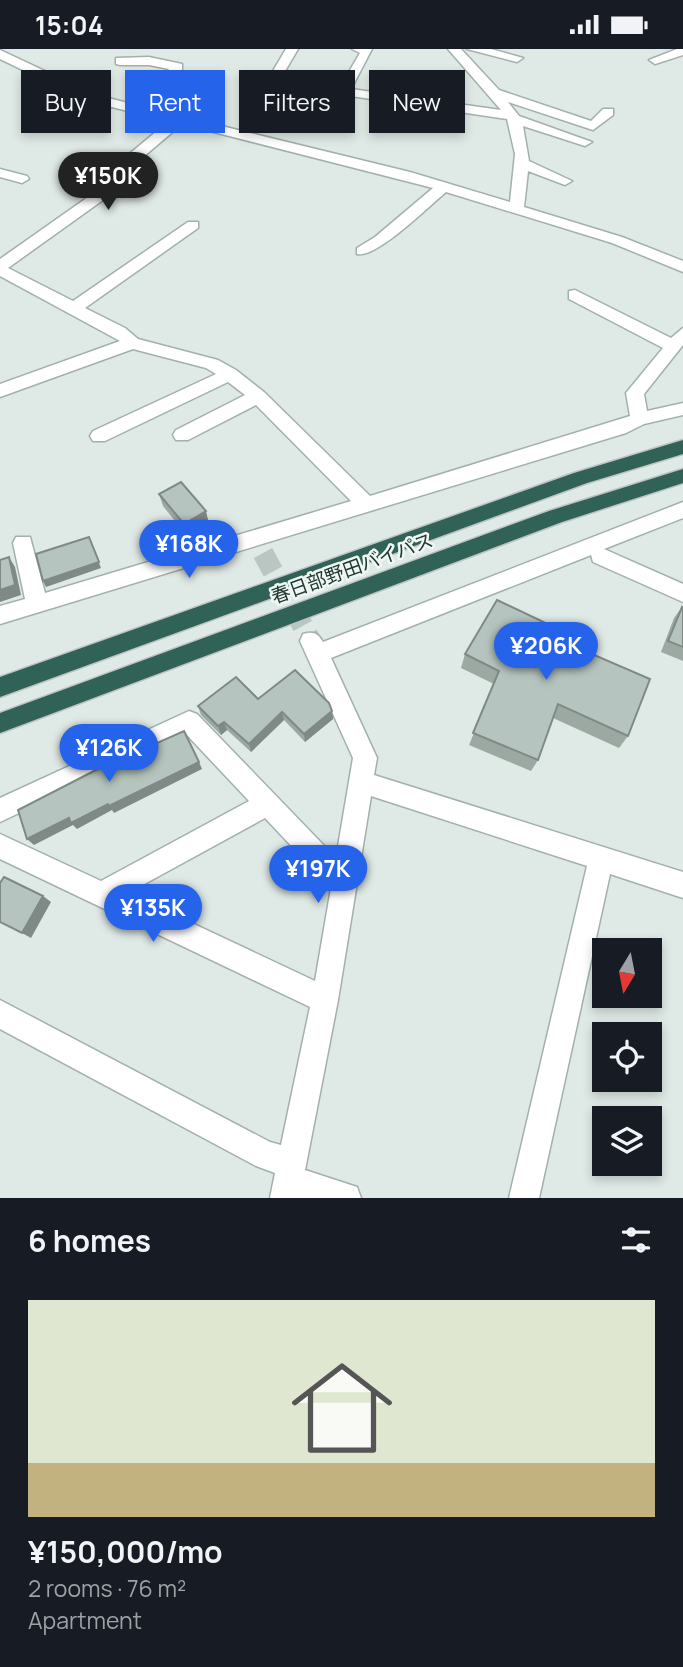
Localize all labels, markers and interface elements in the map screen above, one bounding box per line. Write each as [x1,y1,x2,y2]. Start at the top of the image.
text: 15:04 [35,7,103,43]
chip: Buy [21,70,111,133]
chip: Rent [125,70,225,133]
chip: Filters [239,70,355,133]
chip: New [369,70,465,133]
pin: ¥150K [59,153,157,212]
text: ¥150K [74,159,142,191]
pin: ¥168K [140,521,238,580]
text: ¥168K [155,527,223,559]
street label: 春日部野田バイパス [267,527,437,609]
pin: ¥206K [497,623,595,682]
text: ¥206K [510,629,582,661]
pin: ¥126K [60,725,158,784]
text: ¥126K [75,731,143,763]
pin: ¥197K [269,845,367,905]
text: ¥197K [285,852,351,884]
pin: ¥135K [104,885,202,944]
text: ¥135K [120,891,186,923]
north arrow [592,938,662,1008]
map controls [592,938,662,1176]
button: locate [592,1022,662,1092]
button: layers [592,1106,662,1176]
text: 6 homes [28,1220,151,1261]
icon: filters [617,1221,655,1259]
icon: home [279,1345,405,1471]
text: ¥150,000/mo [28,1531,222,1572]
text: 2 rooms · 76 m² [28,1572,186,1604]
text: Apartment [28,1604,142,1636]

